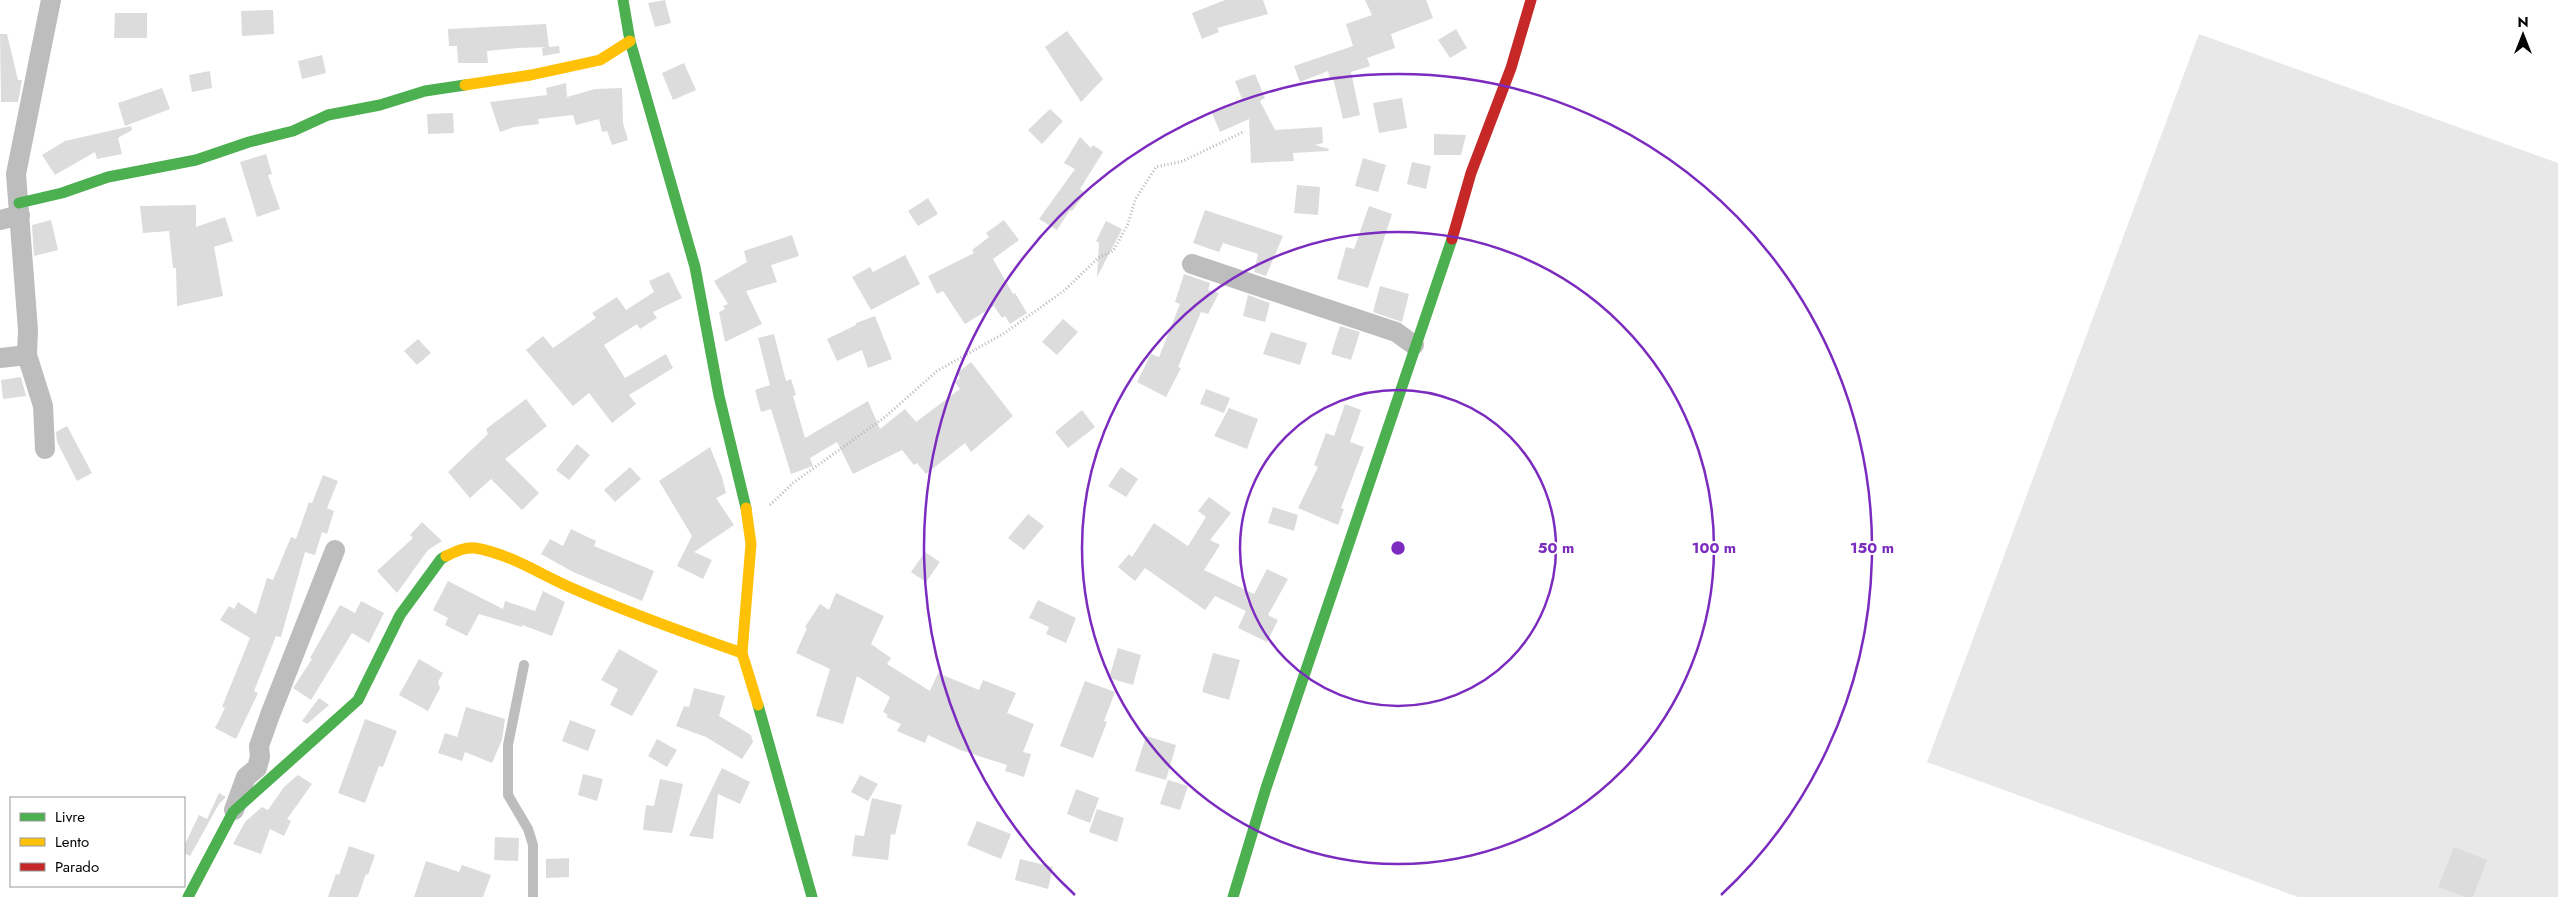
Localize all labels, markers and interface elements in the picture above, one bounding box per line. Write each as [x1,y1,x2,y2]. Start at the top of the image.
north arrow [2498,10,2548,60]
text: N [2517,12,2529,32]
text: 50 m [1538,537,1574,559]
text: 100 m [1692,537,1736,559]
text: 150 m [1850,537,1894,559]
centre of rings [1389,539,1407,557]
legend [10,797,185,887]
text: Livre [55,806,85,828]
text: Lento [55,831,89,853]
text: Parado [55,856,99,878]

